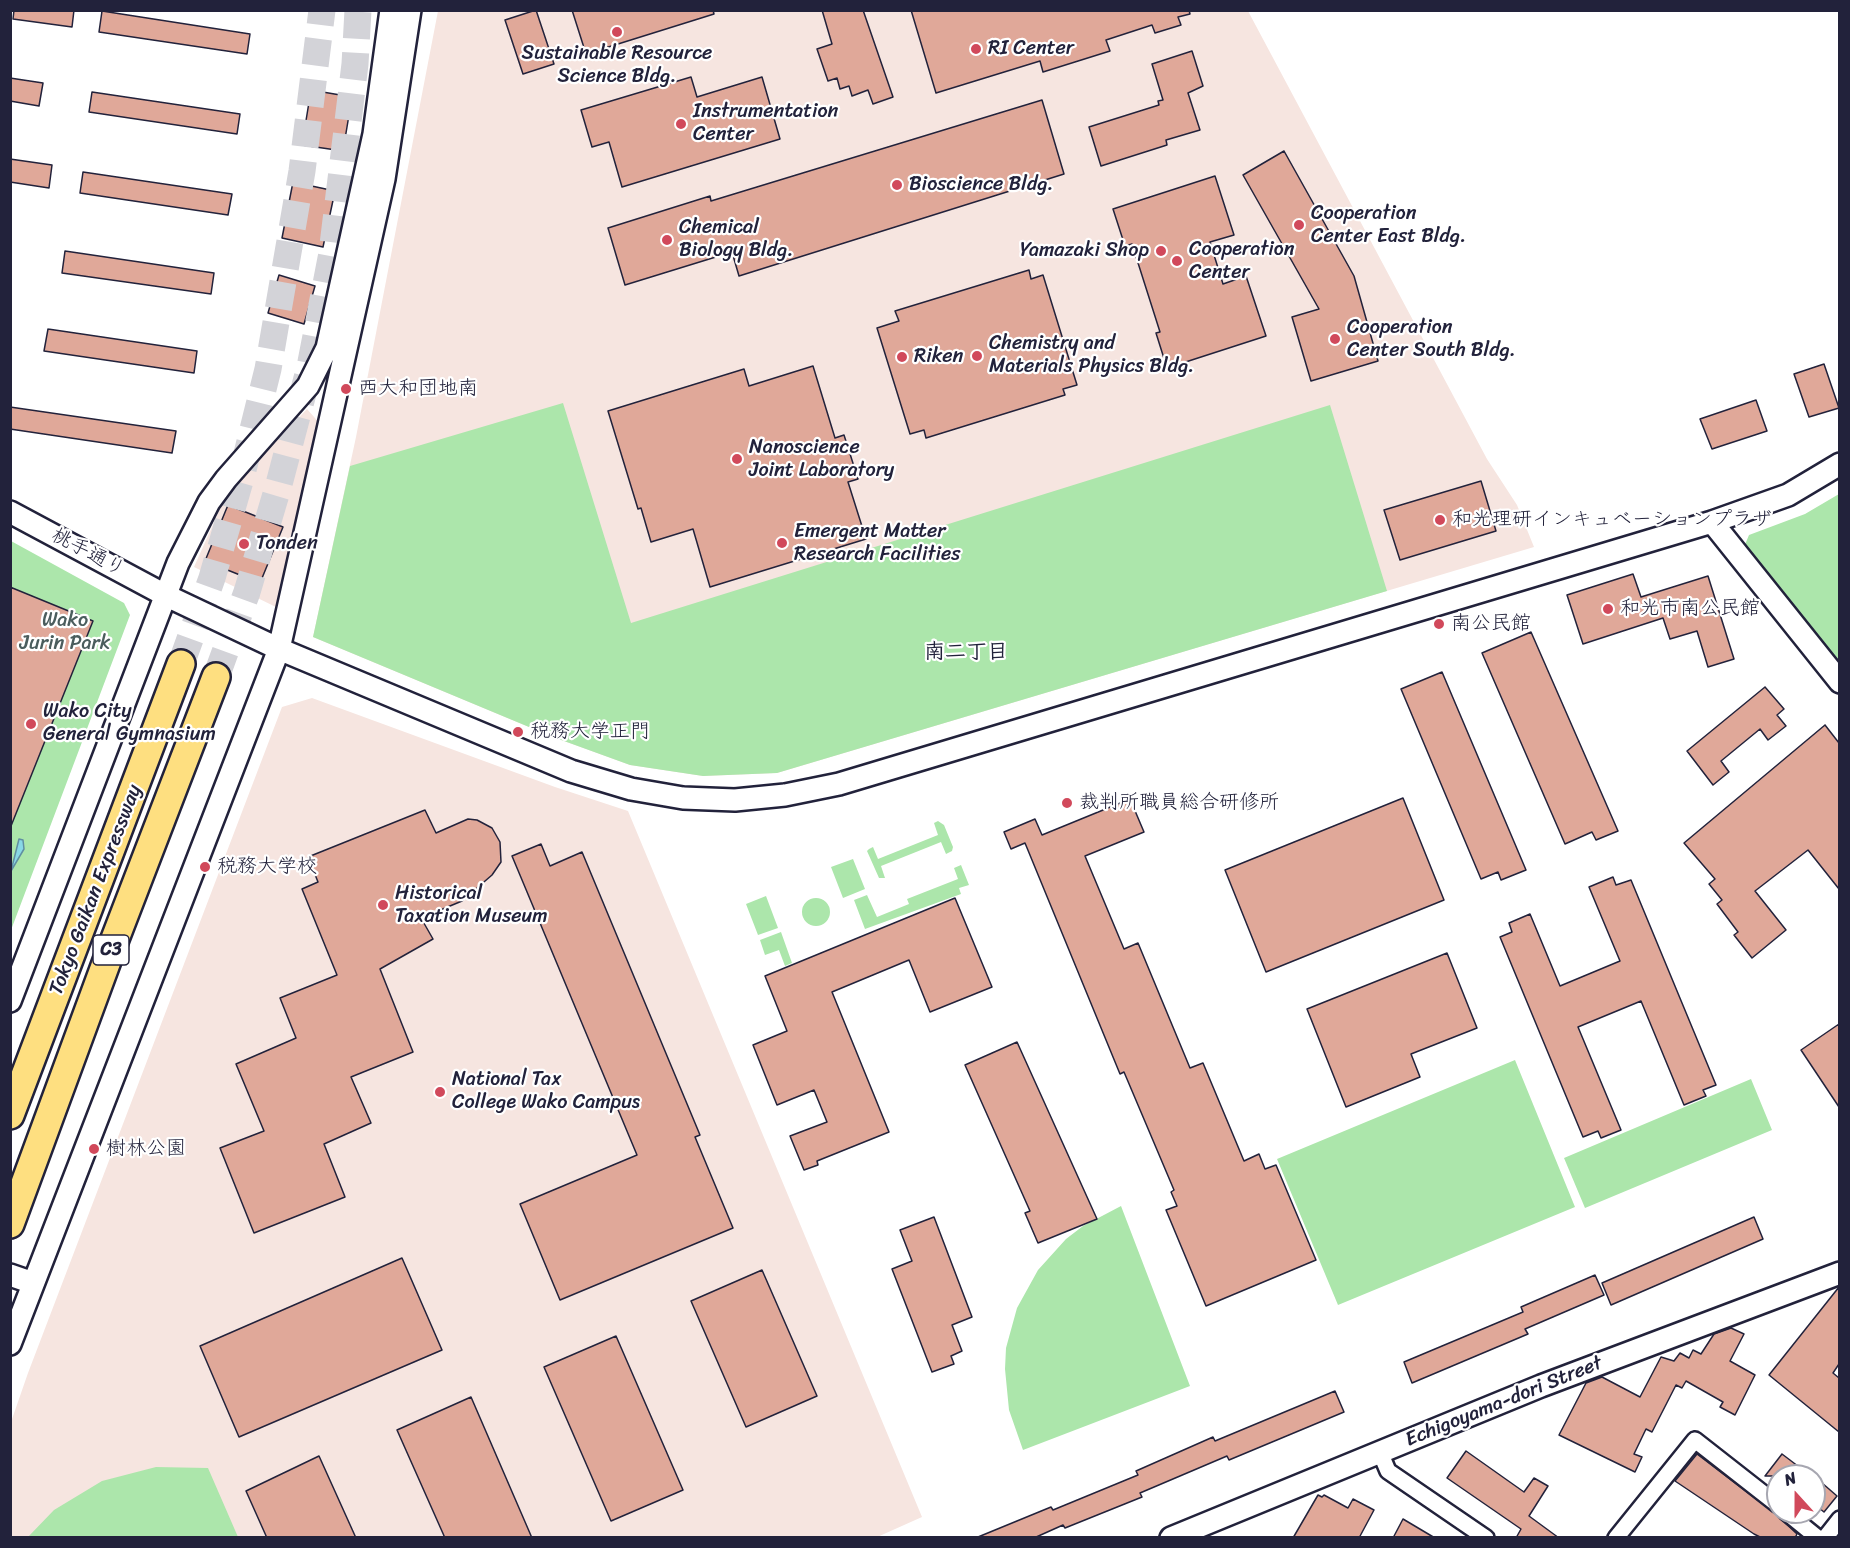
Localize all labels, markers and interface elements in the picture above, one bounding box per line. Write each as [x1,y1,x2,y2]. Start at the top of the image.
marker: Sustainable Resource Science Bldg. [610,25,624,39]
place label: RI Center [988,37,1074,61]
place label: Sustainable Resource Science Bldg. [522,42,712,89]
marker: RI Center [969,42,983,56]
place label: Instrumentation Center [693,100,838,147]
marker: Instrumentation Center [674,117,688,131]
place label: Bioscience Bldg. [909,173,1054,197]
marker: Bioscience Bldg. [890,178,904,192]
place label: Cooperation Center East Bldg. [1311,202,1466,249]
place label: Chemical Biology Bldg. [679,216,793,263]
marker: Cooperation Center East Bldg. [1292,218,1306,232]
marker: Chemical Biology Bldg. [660,233,674,247]
place label: Cooperation Center [1189,238,1294,285]
place label: Yamazaki Shop [1020,239,1149,263]
marker: Yamazaki Shop [1154,244,1168,258]
marker: Cooperation Center [1170,254,1184,268]
place label: Cooperation Center South Bldg. [1347,316,1516,363]
place label: Chemistry and Materials Physics Bldg. [989,332,1194,379]
marker: Cooperation Center South Bldg. [1328,332,1342,346]
place label: Riken [914,345,963,369]
marker: Chemistry and Materials Physics Bldg. [970,349,984,363]
marker: Riken [895,350,909,364]
place label: 西大和団地南 [358,377,478,401]
marker: 西大和団地南 [339,382,353,396]
place label: Nanoscience Joint Laboratory [749,436,894,483]
marker: Nanoscience Joint Laboratory [730,452,744,466]
place label: 和光理研インキュベーションプラザ [1452,508,1772,532]
marker: 和光理研インキュベーションプラザ [1433,513,1447,527]
place label: Emergent Matter Research Facilities [794,520,961,567]
street label: 桃手通り [47,524,129,582]
place label: Tonden [256,532,318,556]
marker: Emergent Matter Research Facilities [775,536,789,550]
marker: Tonden [237,537,251,551]
place label: 和光市南公民館 [1620,597,1760,621]
marker: 和光市南公民館 [1601,602,1615,616]
park label: Wako Jurin Park [20,609,110,656]
place label: 南公民館 [1451,612,1531,636]
marker: 南公民館 [1432,617,1446,631]
district label: 南二丁目 [924,640,1008,666]
place label: Wako City General Gymnasium [43,700,216,747]
marker: Wako City General Gymnasium [24,717,38,731]
place label: 税務大学正門 [530,720,650,744]
marker: 税務大学正門 [511,725,525,739]
street label: Tokyo Gaikan Expressway [45,781,147,999]
place label: 裁判所職員総合研修所 [1079,791,1279,815]
marker: 裁判所職員総合研修所 [1060,796,1074,810]
place label: 税務大学校 [217,855,317,879]
marker: 税務大学校 [198,860,212,874]
place label: Historical Taxation Museum [395,882,548,929]
marker: Historical Taxation Museum [376,898,390,912]
road number: C3 [93,935,129,965]
place label: National Tax College Wako Campus [452,1068,640,1115]
marker: National Tax College Wako Campus [433,1085,447,1099]
place label: 樹林公園 [106,1137,186,1161]
marker: 樹林公園 [87,1142,101,1156]
street label: Echigoyama-dori Street [1402,1352,1606,1452]
text: N [1780,1463,1800,1494]
north arrow [1766,1464,1826,1524]

